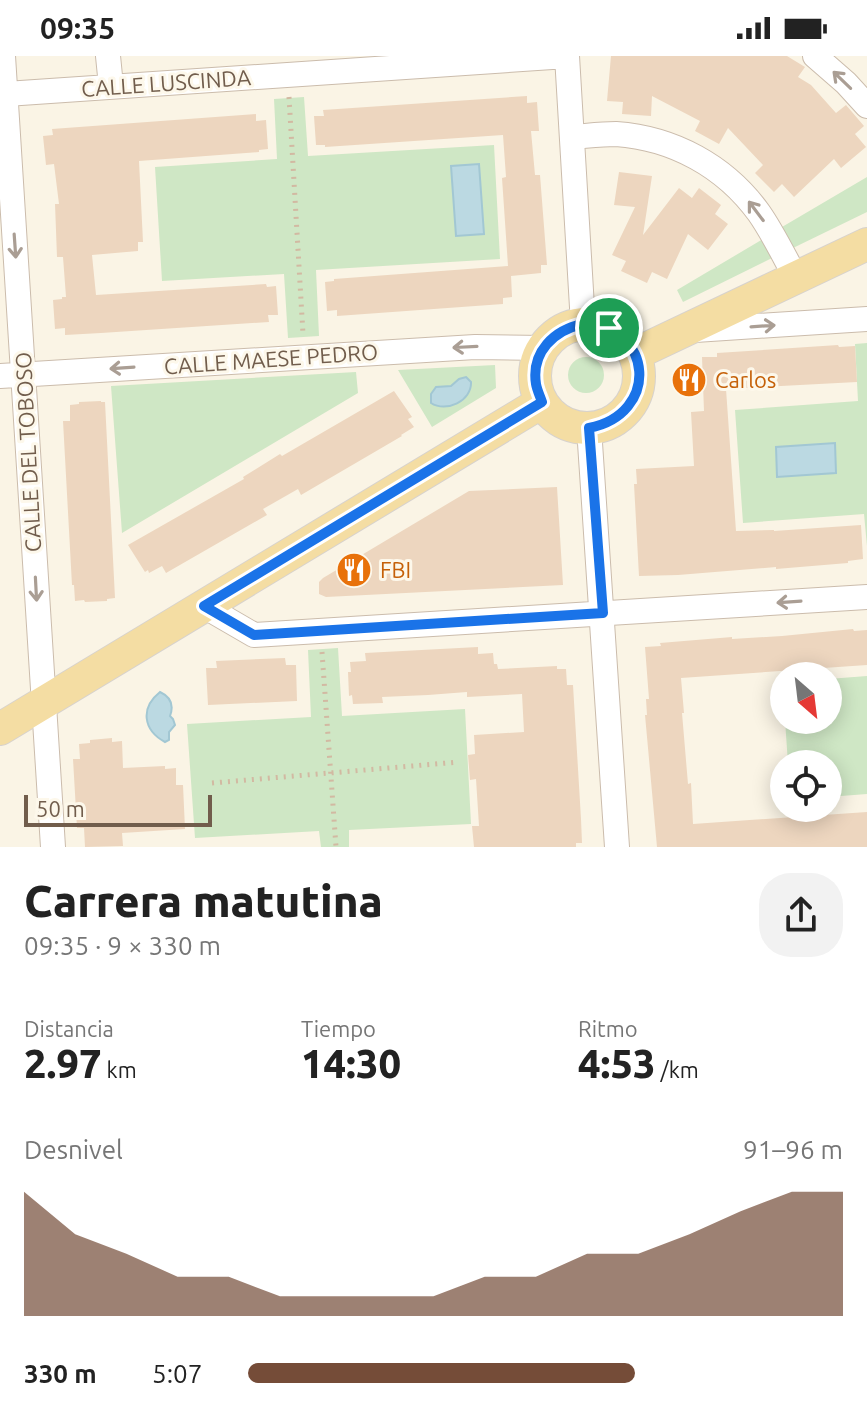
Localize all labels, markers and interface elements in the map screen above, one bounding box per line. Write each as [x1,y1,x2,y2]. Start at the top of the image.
text: 09:35 [40,11,115,45]
street label: CALLE LUSCINDA [80,64,252,101]
one-way arrow [833,71,852,90]
one-way arrow [748,201,765,222]
one-way arrow [8,232,23,259]
pin [575,294,643,362]
icon: arrive [587,306,631,350]
one-way arrow [749,318,776,333]
street label: CALLE MAESE PEDRO [163,339,379,378]
one-way arrow [452,340,479,355]
street label: CALLE DEL TOBOSO [10,351,45,553]
one-way arrow [109,361,136,376]
restaurant icon: Carlos [670,361,708,399]
place label: Carlos [715,367,776,392]
restaurant icon: FBI [335,551,373,589]
place label: FBI [380,557,411,582]
one-way arrow [29,575,44,602]
one-way arrow [776,595,803,610]
north arrow [770,662,842,734]
map controls [770,662,842,822]
button: locate [770,750,842,822]
scale bar [24,791,212,827]
text: 50 m [36,796,85,821]
button: share [759,873,843,957]
text: Carrera matutina [24,876,383,925]
text: 09:35 · 9 × 330 m [24,931,221,960]
text: Distancia [24,1016,114,1041]
text: Tiempo [301,1016,376,1041]
text: Ritmo [578,1016,638,1041]
text: 2.97 [24,1041,102,1086]
text: 14:30 [301,1041,401,1086]
text: 4:53 [578,1041,656,1086]
text: km [102,1057,137,1082]
text: /km [656,1057,699,1082]
text: Desnivel [24,1135,123,1164]
text: 91–96 m [743,1135,843,1164]
text: 330 m [24,1359,97,1388]
text: 5:07 [152,1359,202,1388]

